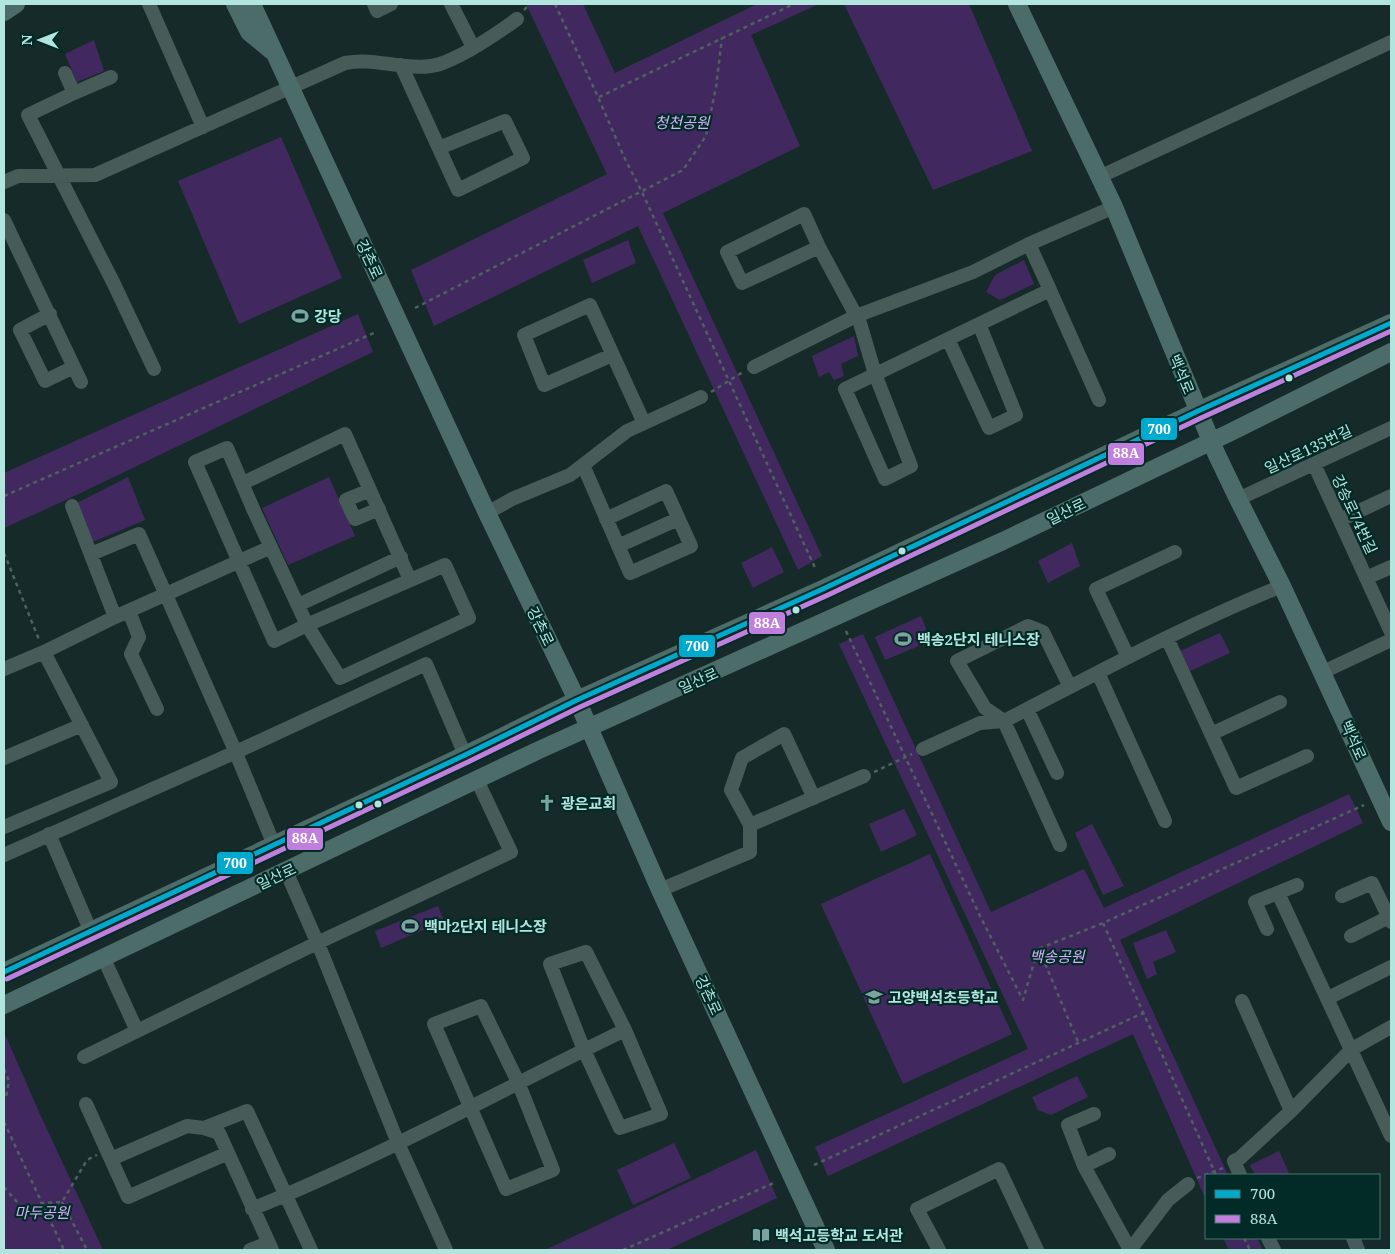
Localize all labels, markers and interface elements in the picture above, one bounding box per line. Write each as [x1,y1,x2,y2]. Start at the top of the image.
north arrow [15,15,65,65]
text: N [17,34,36,46]
park label: 청천공원 [654,112,711,132]
street label: 강촌로 [352,236,388,282]
sports icon: 강당 [290,306,310,326]
place label: 강당 [314,306,342,326]
street label: 백석로 [1165,351,1199,397]
unlabelled marker [1284,373,1294,383]
line badge: 700 [1140,417,1178,441]
text: 700 [1147,419,1171,438]
street label: 일산로135번길 [1261,420,1355,478]
line badge: 88A [1107,442,1145,466]
text: 88A [1113,443,1140,462]
street label: 강송로74번길 [1328,471,1382,557]
street label: 일산로 [1043,493,1089,529]
unlabelled marker [897,546,907,556]
street label: 강촌로 [523,603,559,649]
unlabelled marker [791,605,801,615]
line badge: 88A [748,611,786,635]
text: 88A [754,613,781,632]
sports icon: 백송2단지 테니스장 [893,629,913,649]
place label: 백송2단지 테니스장 [917,629,1040,649]
line badge: 700 [678,634,716,658]
text: 700 [685,636,709,655]
street label: 일산로 [675,662,721,698]
street label: 백석로 [1336,717,1372,763]
church icon: 광은교회 [537,793,557,813]
place label: 광은교회 [561,793,616,813]
unlabelled marker [373,799,383,809]
unlabelled marker [354,800,364,810]
line badge: 88A [286,827,324,851]
text: 88A [292,828,319,847]
line badge: 700 [216,851,254,875]
text: 700 [223,853,247,872]
street label: 일산로 [253,858,299,894]
sports icon: 백마2단지 테니스장 [400,916,420,936]
place label: 백마2단지 테니스장 [424,916,547,936]
park label: 백송공원 [1029,946,1086,966]
street label: 강촌로 [691,972,727,1018]
school or university icon: 고양백석초등학교 [864,987,884,1007]
place label: 고양백석초등학교 [888,987,999,1007]
legend [1205,1174,1380,1239]
text: 700 [1250,1183,1275,1203]
park label: 마두공원 [14,1202,71,1222]
text: 88A [1250,1208,1278,1228]
library icon: 백석고등학교 도서관 [751,1225,771,1245]
place label: 백석고등학교 도서관 [775,1225,903,1245]

